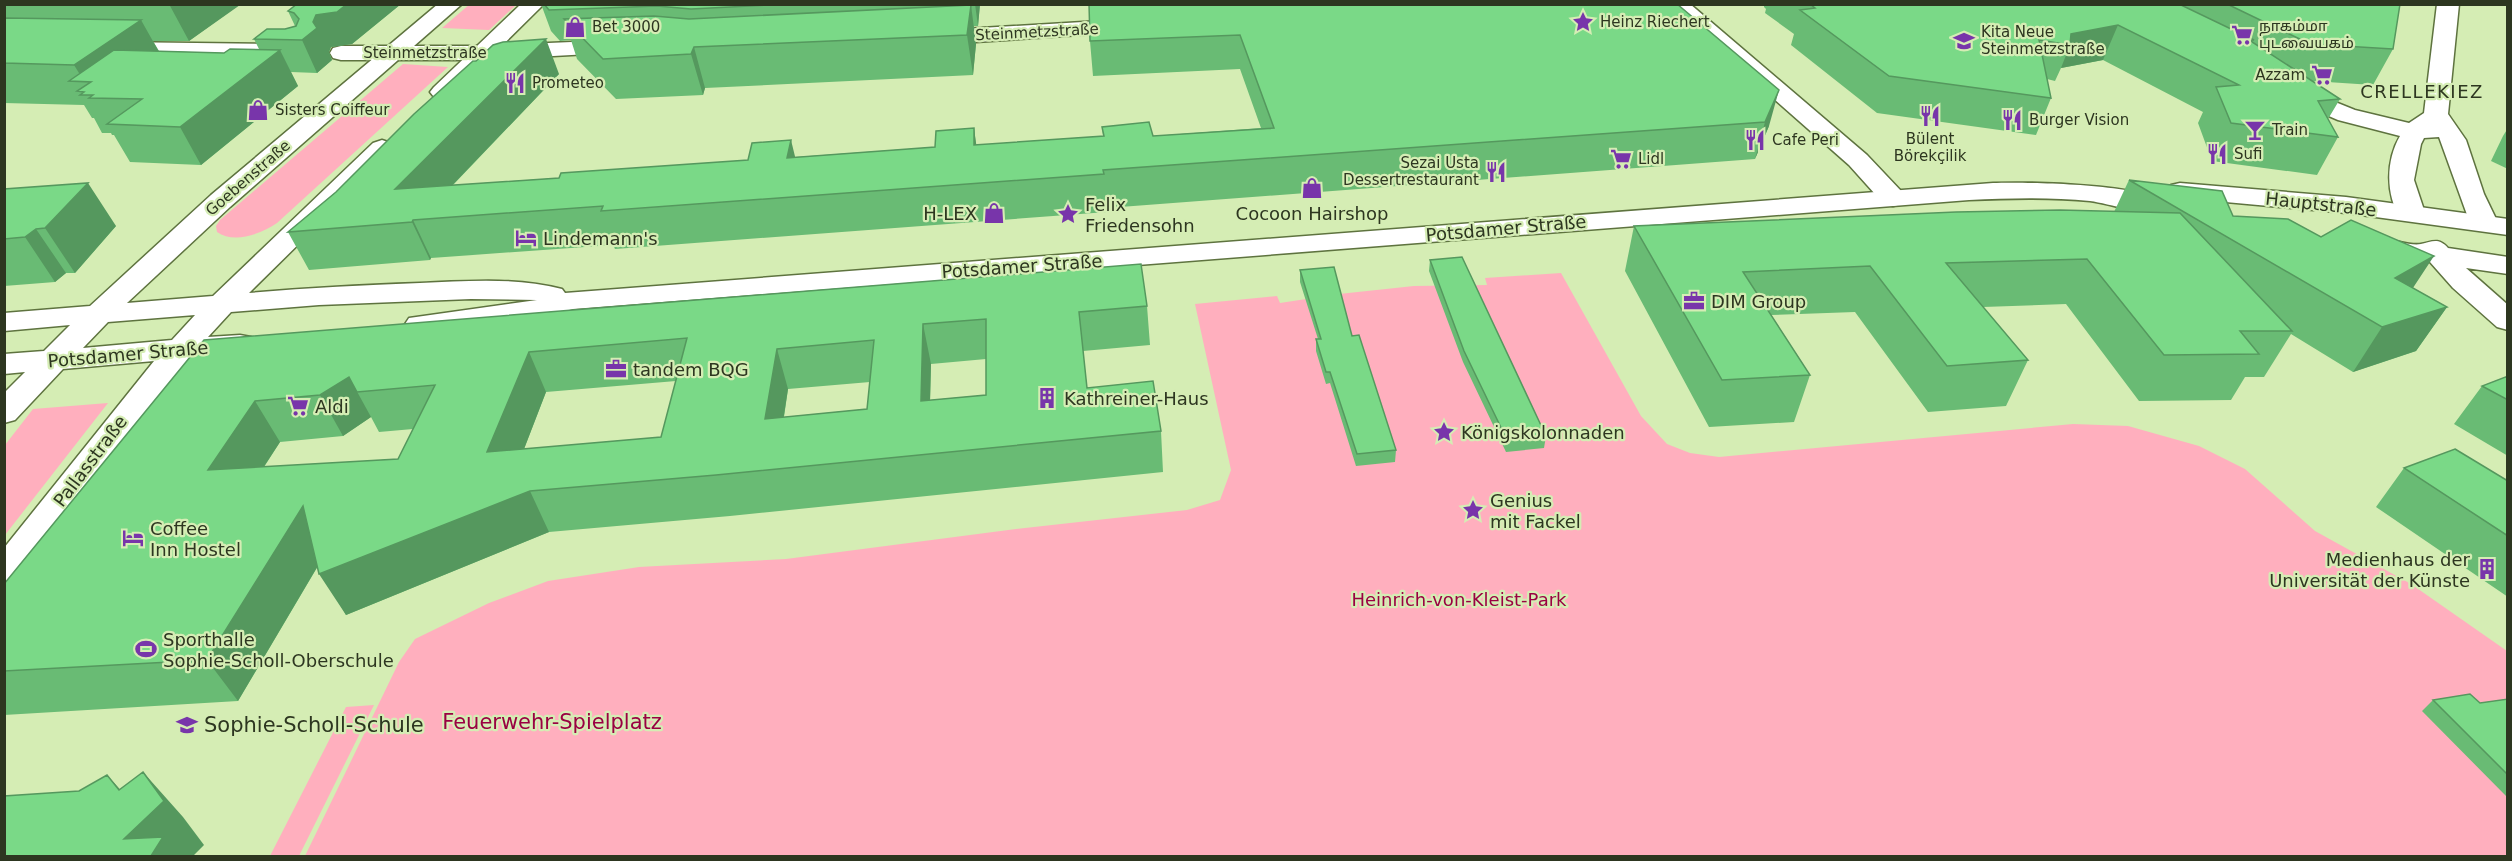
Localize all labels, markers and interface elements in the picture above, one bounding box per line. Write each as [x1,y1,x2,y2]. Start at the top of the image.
place icon: Heinz Riechert [1571,10,1595,34]
place label: Heinz Riechert [1600,13,1710,31]
shop icon: Bet 3000 [563,15,587,39]
place label: நாகம்மா புடவையகம் [2259,17,2354,52]
place label: Bet 3000 [592,18,660,36]
street label: Steinmetzstraße [975,20,1099,44]
place label: Kita Neue Steinmetzstraße [1981,23,2105,58]
supermarket icon: நாகம்மா புடவையகம் [2230,23,2254,47]
school or university icon: Kita Neue Steinmetzstraße [1952,29,1976,53]
street label: Steinmetzstraße [363,44,487,62]
supermarket icon: Azzam [2310,63,2334,87]
place label: Azzam [2255,66,2305,84]
restaurant icon: Prometeo [503,71,527,95]
place label: Prometeo [532,74,604,92]
district label: CRELLEKIEZ [2360,81,2484,102]
shop icon: Sisters Coiffeur [246,98,270,122]
place label: Sisters Coiffeur [275,101,390,119]
restaurant icon: Bülent Börekçilik [1918,104,1942,128]
restaurant icon: Burger Vision [2000,108,2024,132]
place label: Burger Vision [2029,111,2129,129]
bar icon: Train [2243,118,2267,142]
place label: Train [2271,121,2308,139]
restaurant icon: Cafe Peri [1743,128,1767,152]
place label: Bülent Börekçilik [1894,130,1967,165]
place label: Cafe Peri [1772,131,1839,149]
street label: Goebenstraße [202,136,294,220]
restaurant icon: Sufi [2205,142,2229,166]
place label: Sufi [2234,145,2262,163]
supermarket icon: Lidl [1609,147,1633,171]
place label: Lidl [1638,150,1664,168]
place label: Sezai Usta Dessertrestaurant [1343,154,1479,189]
restaurant icon: Sezai Usta Dessertrestaurant [1484,160,1508,184]
shop icon: Cocoon Hairshop [1300,176,1324,200]
street label: Hauptstraße [2264,188,2378,220]
place label: Felix Friedensohn [1085,194,1195,236]
shop icon: H-LEX [982,201,1006,225]
place icon: Felix Friedensohn [1056,202,1080,226]
place label: H-LEX [923,203,977,224]
place label: Cocoon Hairshop [1236,203,1388,224]
street label: Potsdamer Straße [1425,211,1587,245]
hotel icon: Lindemann's [514,226,538,250]
place label: Lindemann's [543,228,658,249]
street label: Potsdamer Straße [941,250,1103,282]
office icon: DIM Group [1682,289,1706,313]
place label: DIM Group [1711,291,1806,312]
street label: Potsdamer Straße [47,337,209,371]
office icon: tandem BQG [604,357,628,381]
place label: tandem BQG [633,359,749,380]
building icon: Kathreiner-Haus [1035,386,1059,410]
place label: Kathreiner-Haus [1064,388,1209,409]
supermarket icon: Aldi [286,394,310,418]
place label: Aldi [315,396,349,417]
street label: Pallasstraße [49,411,131,511]
place icon: Königskolonnaden [1432,420,1456,444]
place label: Königskolonnaden [1461,422,1625,443]
place label: Genius mit Fackel [1490,490,1581,532]
place icon: Genius mit Fackel [1461,498,1485,522]
place label: Coffee Inn Hostel [150,518,241,560]
hotel icon: Coffee Inn Hostel [121,526,145,550]
place label: Medienhaus der Universität der Künste [2269,549,2471,591]
building icon: Medienhaus der Universität der Künste [2475,557,2499,581]
park label: Heinrich-von-Kleist-Park [1351,589,1567,610]
place label: Sporthalle Sophie-Scholl-Oberschule [163,629,394,671]
sports icon: Sporthalle Sophie-Scholl-Oberschule [134,637,158,661]
park label: Feuerwehr-Spielplatz [442,710,662,734]
school or university icon: Sophie-Scholl-Schule [175,713,199,737]
place label: Sophie-Scholl-Schule [204,713,424,737]

